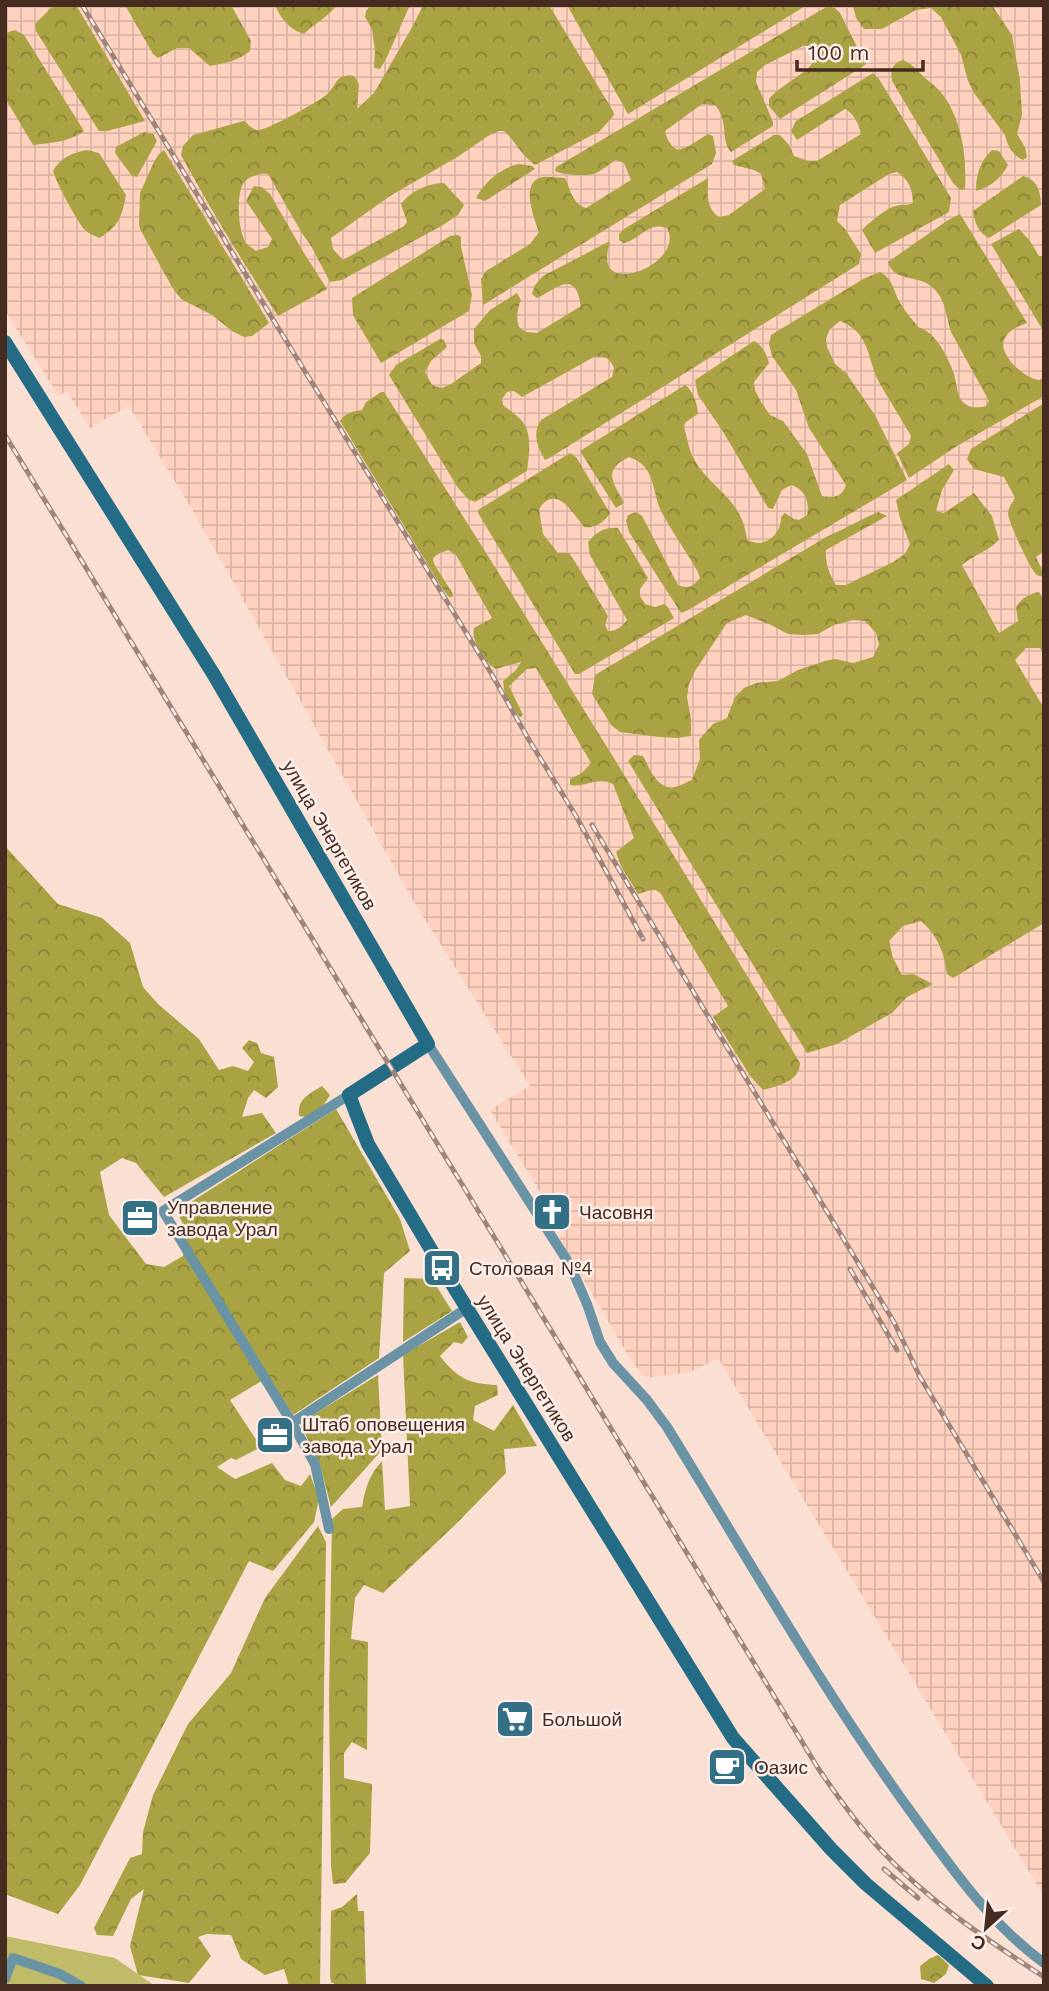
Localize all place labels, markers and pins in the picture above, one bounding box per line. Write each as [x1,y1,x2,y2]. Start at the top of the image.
church icon: Часовня [531,1191,573,1233]
place label: Управление завода Урал [167,1196,278,1241]
office icon: Управление завода Урал [119,1197,161,1239]
place label: Часовня [579,1201,653,1224]
bus stop icon: Столовая №4 [421,1247,463,1289]
place label: Столовая №4 [469,1257,593,1280]
place label: Штаб оповещения завода Урал [302,1413,465,1458]
office icon: Штаб оповещения завода Урал [254,1414,296,1456]
supermarket icon: Большой [494,1698,536,1740]
place label: Большой [542,1708,622,1731]
cafe icon: Оазис [706,1746,748,1788]
place label: Оазис [754,1756,808,1779]

